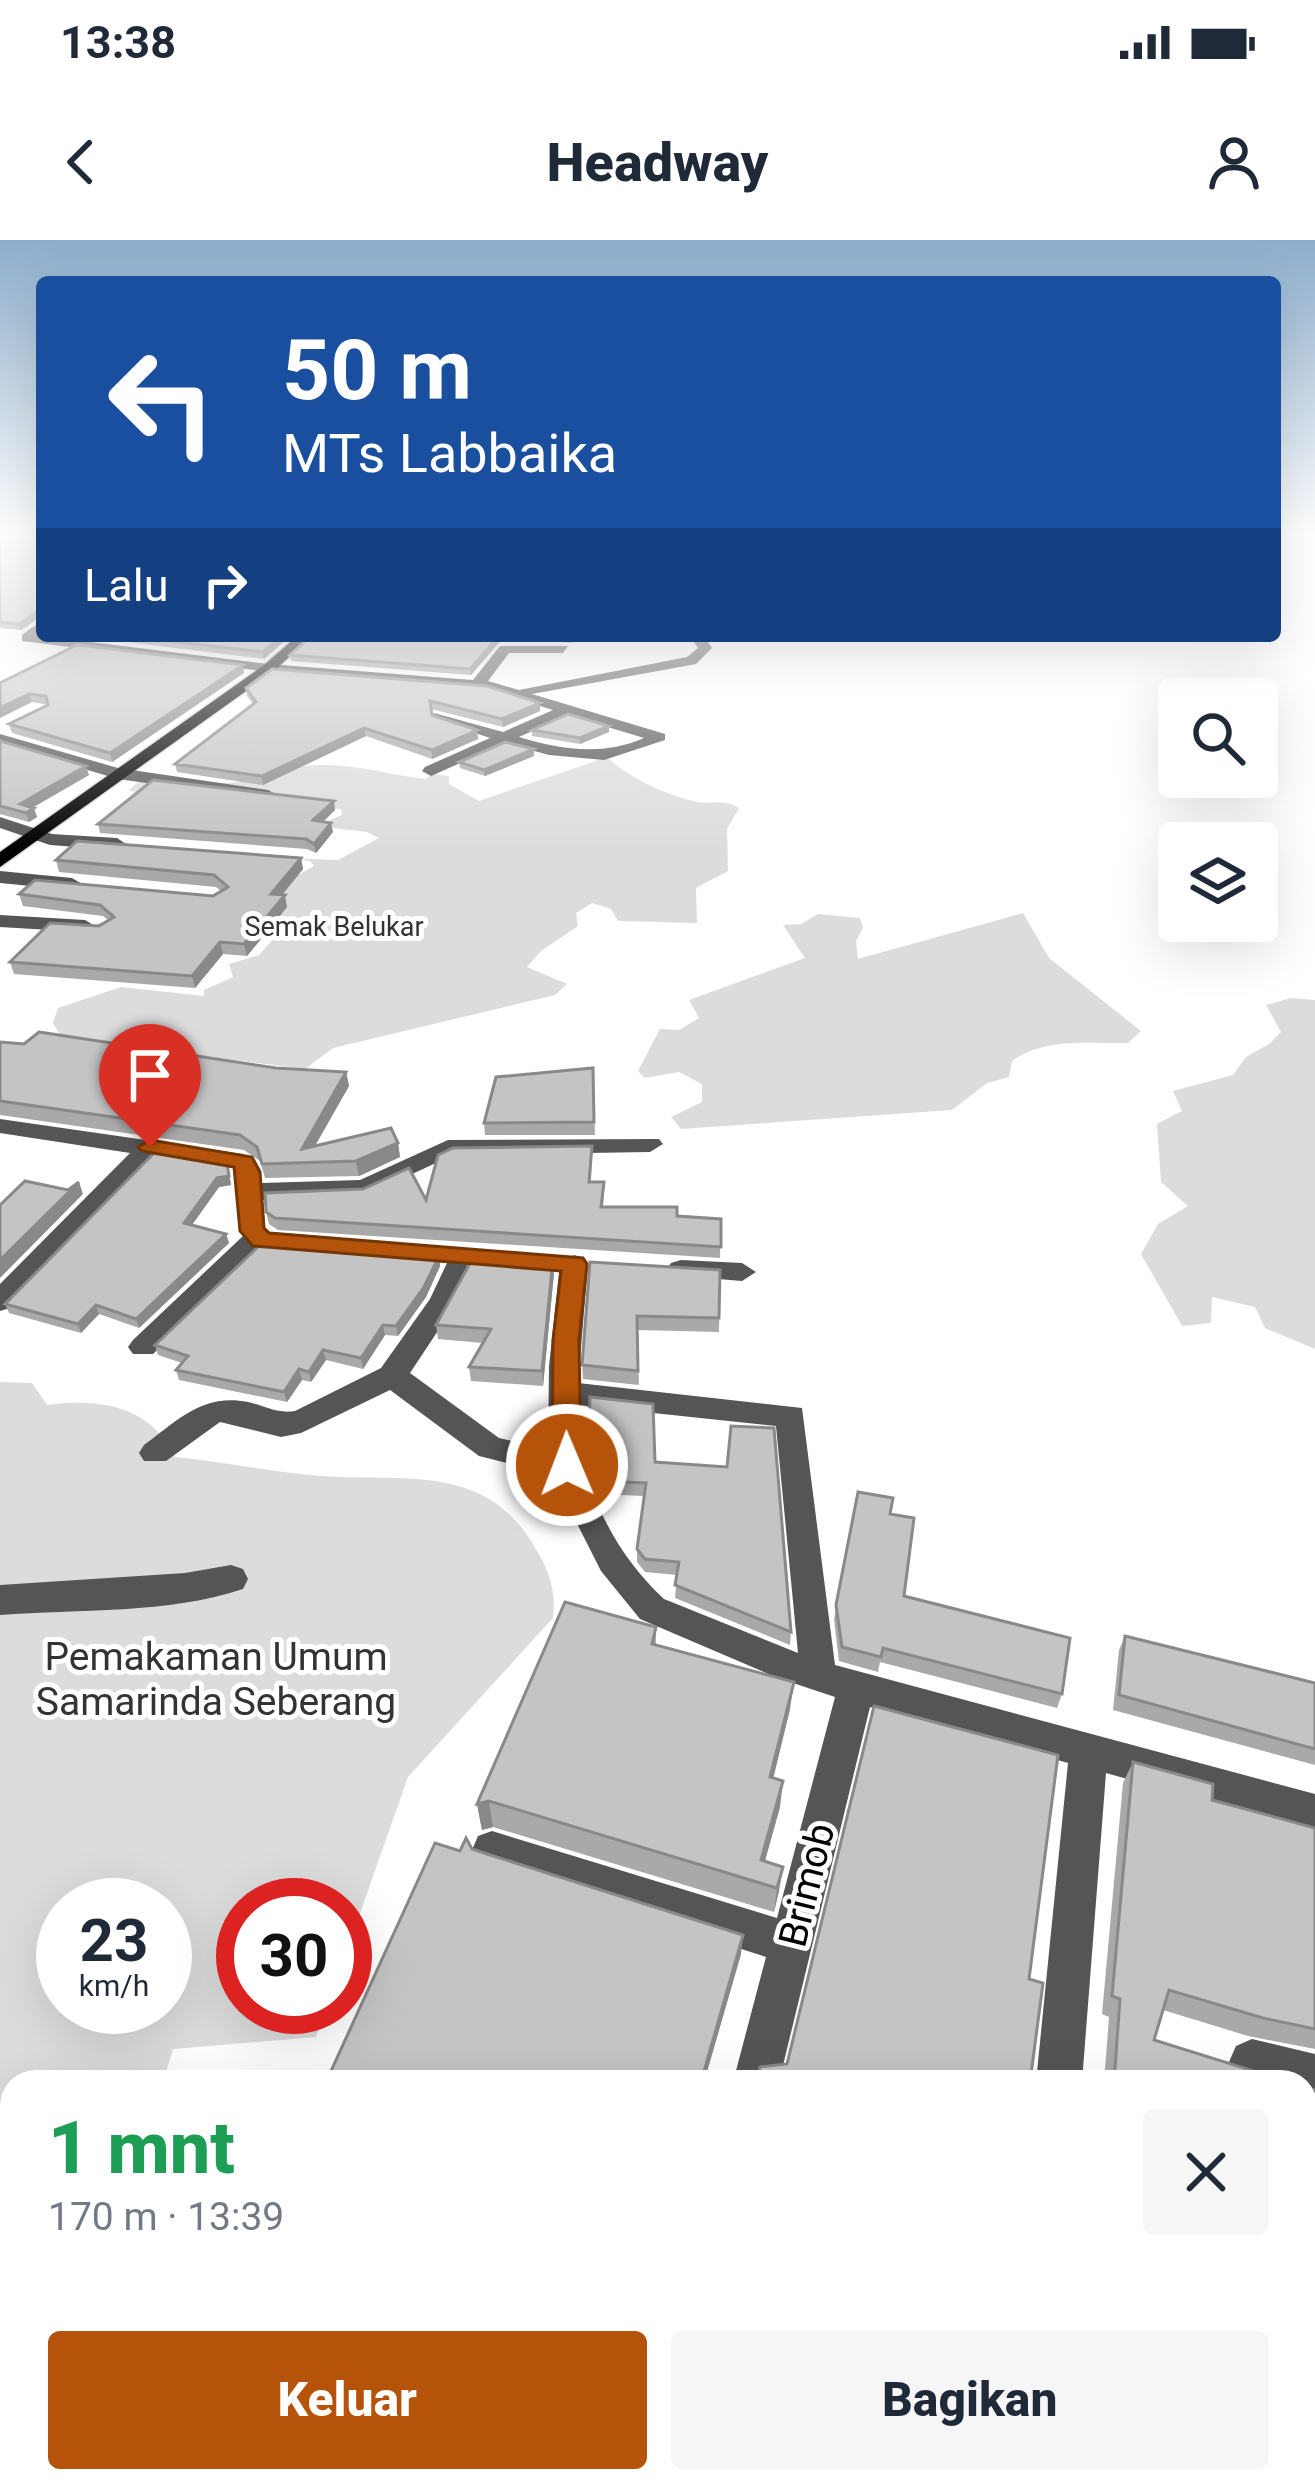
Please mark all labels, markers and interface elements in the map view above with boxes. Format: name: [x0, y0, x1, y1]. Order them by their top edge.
text: 13:38: [60, 16, 176, 69]
icon: back: [48, 129, 114, 195]
icon: person: [1201, 129, 1267, 195]
text: Headway: [547, 131, 768, 194]
text: 50 m: [282, 321, 472, 420]
icon: left: [84, 324, 240, 480]
text: MTs Labbaika: [282, 422, 617, 485]
icon: right: [192, 552, 258, 618]
text: Lalu: [84, 559, 168, 612]
map controls: [1158, 678, 1278, 942]
button: search: [1158, 678, 1278, 798]
button: layers: [1158, 822, 1278, 942]
park label: Semak Belukar: [244, 911, 424, 943]
pin: [99, 1024, 201, 1147]
icon: arrive: [117, 1042, 183, 1108]
position arrow: [504, 1402, 630, 1528]
park label: Pemakaman Umum Samarinda Seberang: [36, 1634, 396, 1725]
street label: Brimob: [770, 1819, 844, 1951]
speed limit sign: 30: [216, 1878, 372, 2034]
text: 23: [80, 1905, 148, 1976]
text: km/h: [79, 1968, 149, 2003]
text: 1 mnt: [48, 2106, 235, 2191]
button: close: [1143, 2109, 1269, 2235]
text: 170 m · 13:39: [48, 2194, 284, 2240]
button: Keluar: [48, 2331, 647, 2469]
button: Bagikan: [671, 2331, 1269, 2469]

